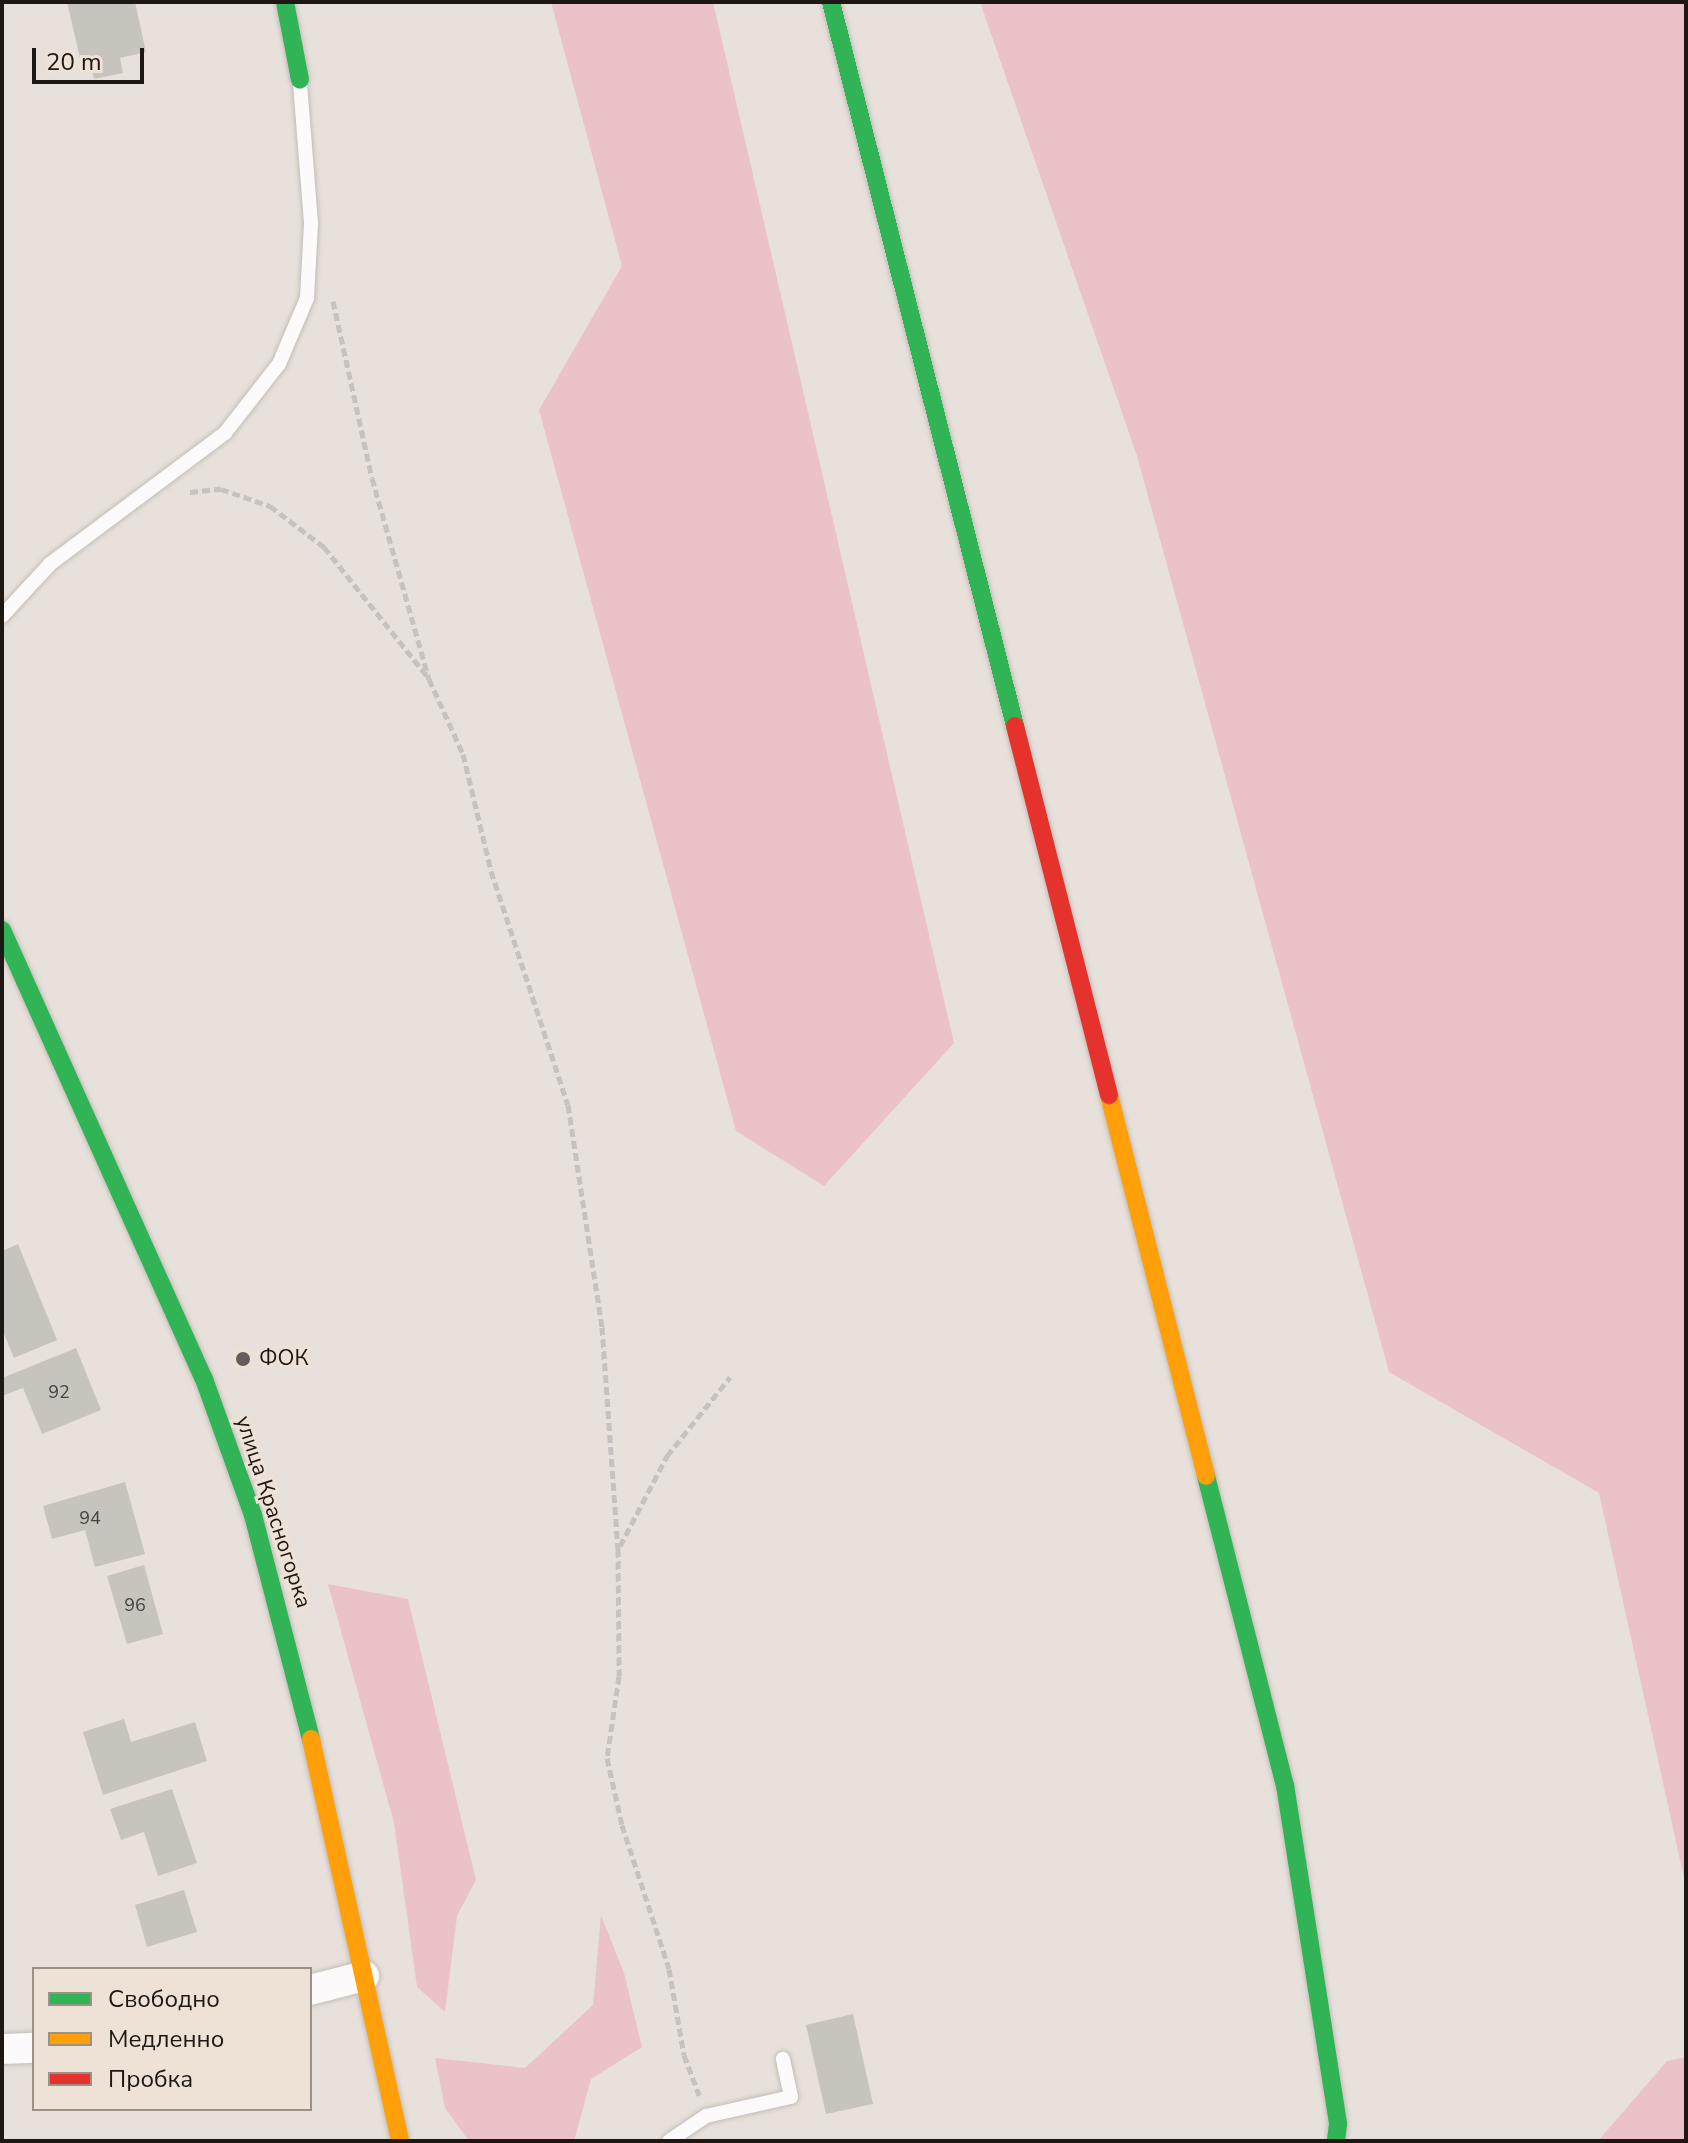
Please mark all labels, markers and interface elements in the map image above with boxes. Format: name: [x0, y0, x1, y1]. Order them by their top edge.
scale bar: [36, 32, 148, 82]
text: 20 m: [46, 46, 102, 78]
place label: ФОК: [259, 1346, 309, 1372]
marker: ФОК: [234, 1350, 252, 1368]
house number: 92: [48, 1381, 70, 1403]
street label: улица Красногорка: [229, 1413, 317, 1611]
house number: 94: [79, 1507, 101, 1529]
house number: 96: [124, 1594, 146, 1616]
legend: [32, 1967, 312, 2111]
text: Свободно: [108, 1983, 220, 2015]
text: Медленно: [108, 2023, 224, 2055]
text: Пробка: [108, 2063, 193, 2095]

